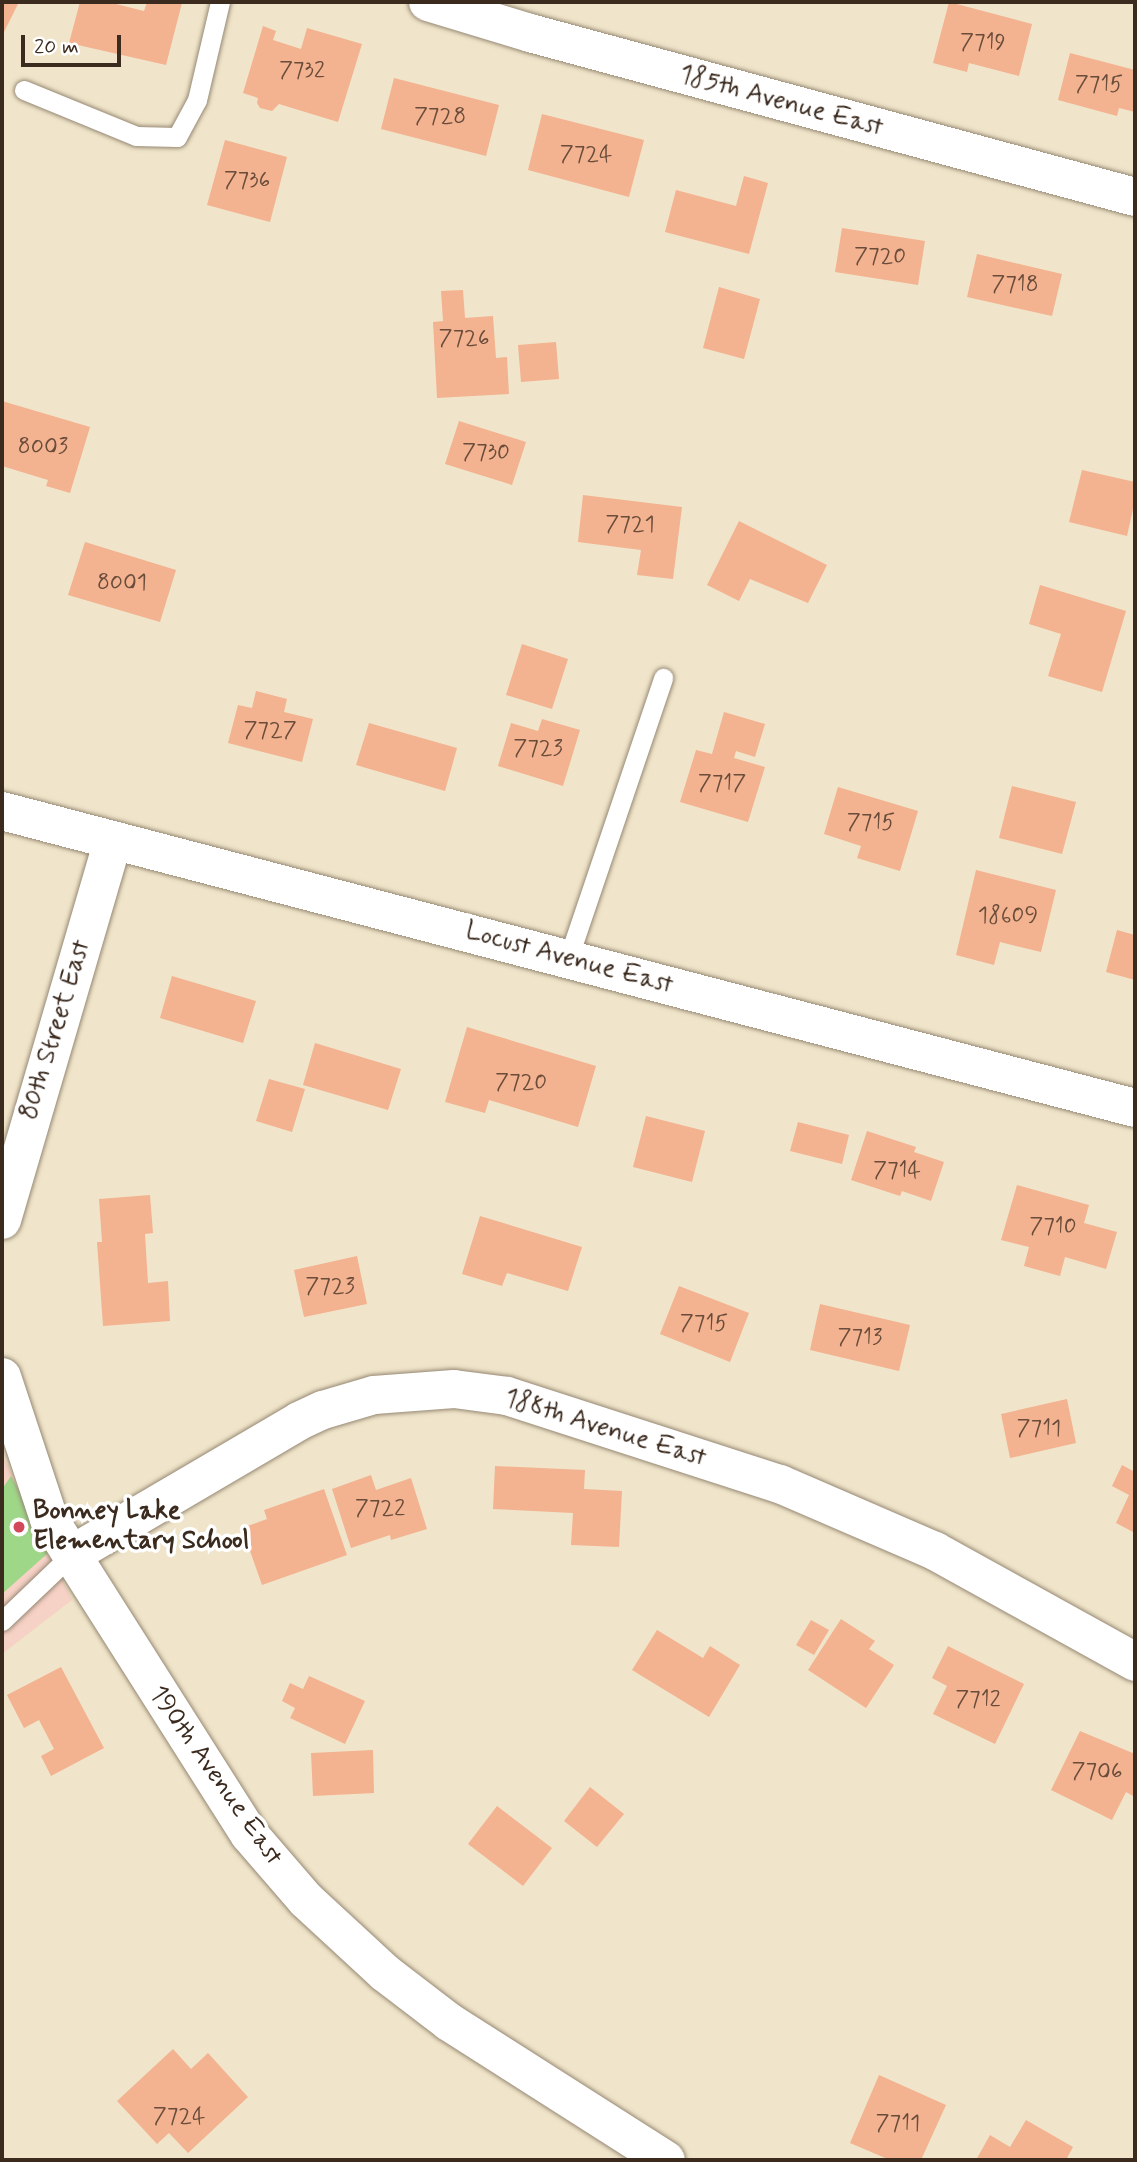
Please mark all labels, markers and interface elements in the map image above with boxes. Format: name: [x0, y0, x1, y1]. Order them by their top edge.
scale bar: [24, 21, 124, 65]
house number: 7719: [960, 29, 1006, 57]
text: 20 m: [34, 33, 79, 61]
house number: 7732: [279, 57, 325, 85]
street label: 185th Avenue East: [679, 61, 883, 143]
house number: 7715: [1075, 71, 1123, 99]
house number: 7728: [414, 103, 466, 131]
house number: 7724: [560, 141, 612, 169]
house number: 7736: [224, 167, 270, 195]
house number: 7720: [854, 243, 906, 271]
house number: 7718: [991, 271, 1039, 299]
house number: 7726: [438, 325, 490, 353]
house number: 8003: [18, 433, 68, 461]
house number: 7730: [462, 439, 510, 467]
house number: 7721: [605, 511, 655, 539]
house number: 8001: [97, 569, 147, 597]
house number: 7727: [243, 717, 297, 745]
house number: 7723: [513, 735, 563, 763]
house number: 7717: [698, 770, 746, 798]
house number: 7715: [847, 809, 895, 837]
house number: 18609: [978, 902, 1038, 930]
street label: Locust Avenue East: [465, 917, 673, 1001]
street label: 80th Street East: [14, 937, 98, 1123]
house number: 7720: [495, 1069, 547, 1097]
house number: 7714: [873, 1157, 921, 1185]
house number: 7710: [1029, 1213, 1077, 1241]
house number: 7723: [305, 1273, 355, 1301]
house number: 7715: [680, 1310, 728, 1338]
house number: 7713: [838, 1324, 882, 1352]
street label: 188th Avenue East: [503, 1384, 707, 1474]
house number: 7711: [1017, 1415, 1061, 1443]
house number: 7722: [355, 1495, 405, 1523]
place label: Bonney Lake Elementary School: [33, 1496, 249, 1558]
marker: Bonney Lake Elementary School: [11, 1519, 27, 1535]
street label: 190th Avenue East: [143, 1683, 287, 1869]
house number: 7712: [955, 1686, 1001, 1714]
house number: 7706: [1071, 1758, 1123, 1786]
house number: 7724: [153, 2103, 205, 2131]
house number: 7711: [876, 2110, 920, 2138]

